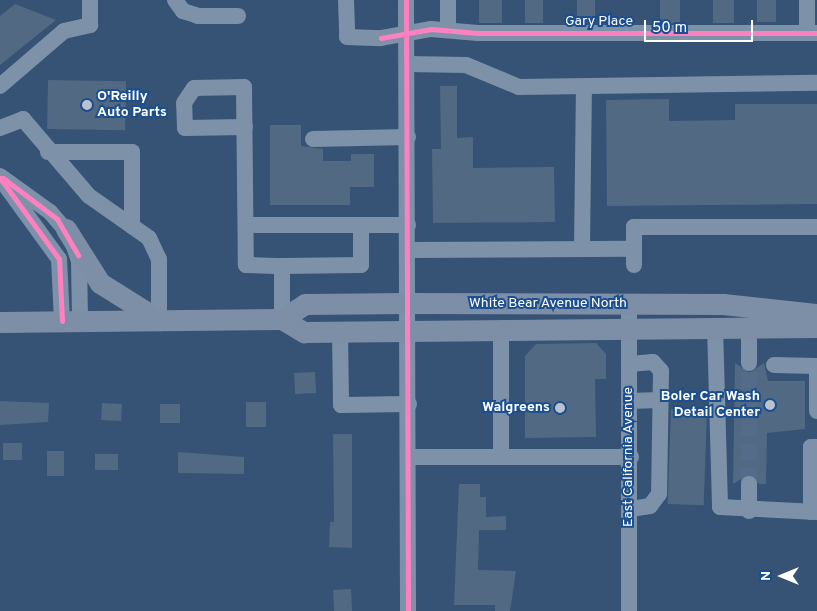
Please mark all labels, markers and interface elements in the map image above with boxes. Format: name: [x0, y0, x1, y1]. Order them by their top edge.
scale bar: [647, 10, 756, 42]
street label: Gary Place: [565, 14, 633, 30]
text: 50 m: [652, 19, 687, 38]
place label: O'Reilly Auto Parts: [97, 89, 167, 121]
marker: O'Reilly Auto Parts: [81, 99, 93, 111]
street label: White Bear Avenue North: [469, 296, 627, 312]
street label: East California Avenue: [621, 387, 637, 527]
place label: Boler Car Wash Detail Center: [661, 389, 760, 422]
marker: Boler Car Wash Detail Center: [764, 399, 776, 411]
place label: Walgreens: [482, 400, 550, 416]
marker: Walgreens: [554, 402, 566, 414]
north arrow: [757, 551, 807, 601]
text: N: [758, 571, 775, 581]

